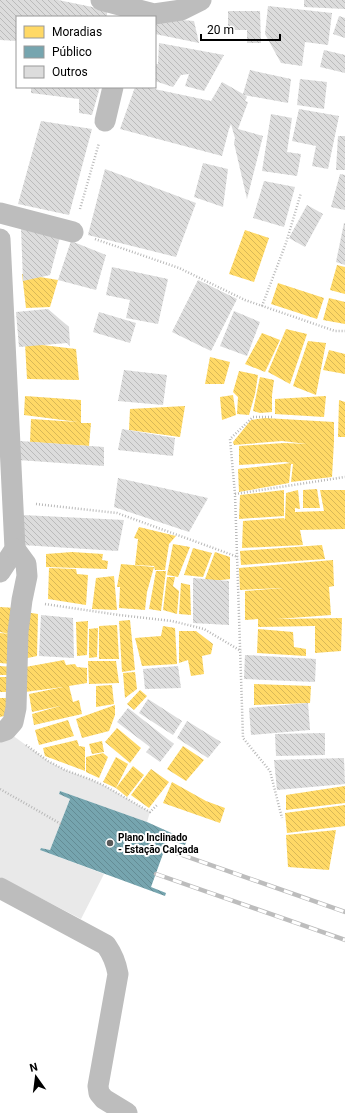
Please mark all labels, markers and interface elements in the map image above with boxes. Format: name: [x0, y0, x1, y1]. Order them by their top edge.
legend: [16, 16, 156, 88]
scale bar: [201, 16, 280, 42]
text: 20 m: [207, 23, 234, 37]
text: Moradias: [52, 25, 102, 39]
text: Público: [52, 45, 92, 59]
text: Outros: [52, 65, 88, 79]
place label: Plano Inclinado - Estação Calçada: [118, 832, 199, 855]
marker: Plano Inclinado - Estação Calçada: [105, 838, 115, 848]
north arrow: [16, 1057, 56, 1097]
text: N: [28, 1060, 39, 1075]

